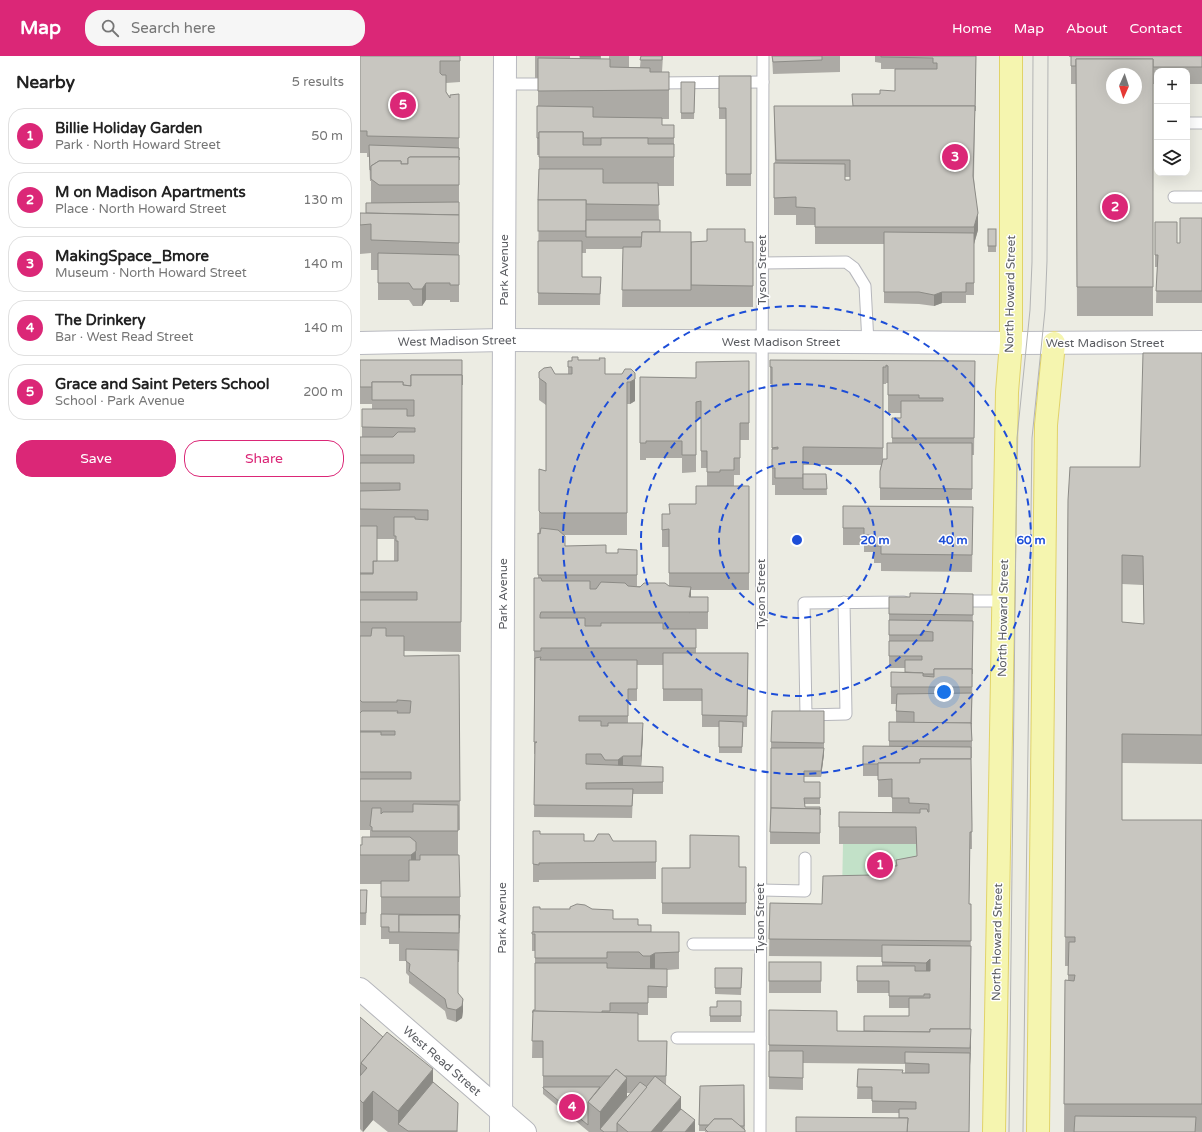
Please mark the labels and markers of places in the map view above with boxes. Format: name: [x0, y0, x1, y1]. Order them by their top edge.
pin: 5: [390, 90, 416, 120]
pin: 3: [942, 142, 968, 172]
pin: 2: [1102, 192, 1128, 222]
centre of rings: [790, 533, 804, 547]
pin: 1: [867, 850, 893, 880]
pin: 4: [559, 1092, 585, 1122]

